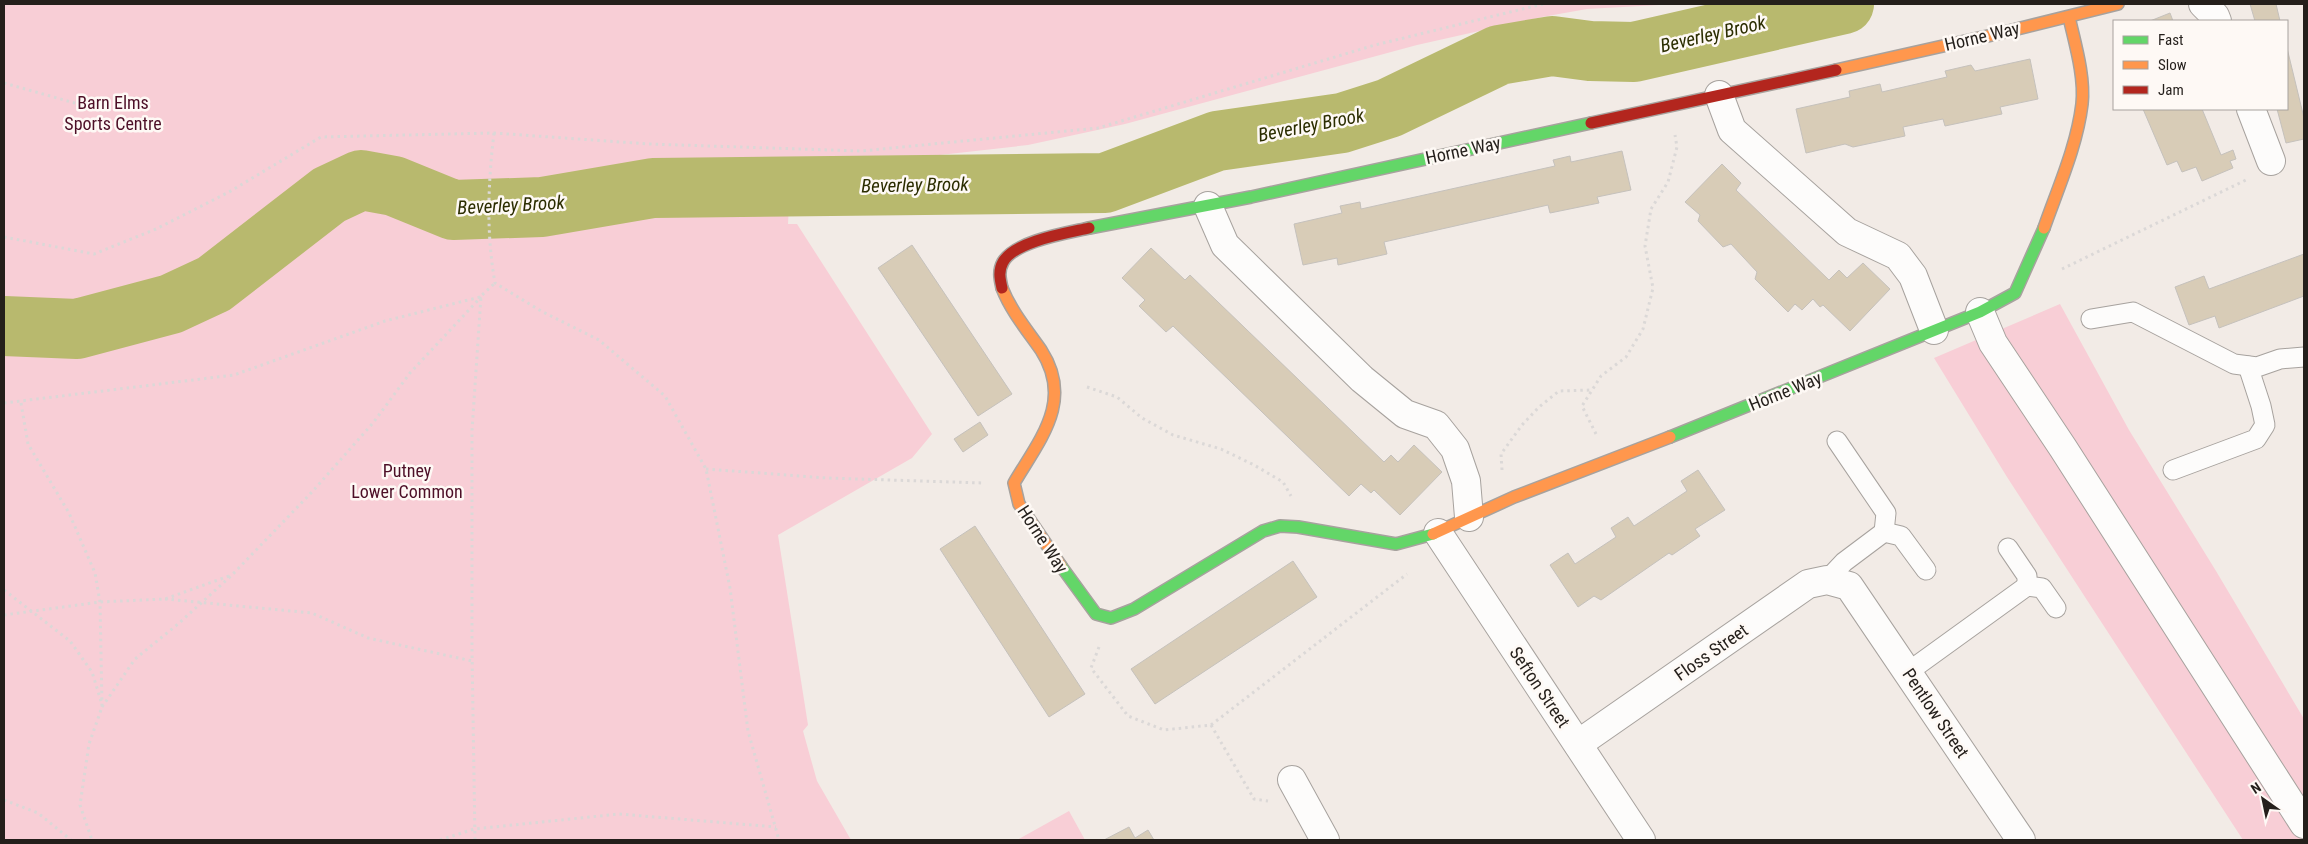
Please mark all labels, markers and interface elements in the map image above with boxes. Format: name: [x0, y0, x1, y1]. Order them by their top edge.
water label: Beverley Brook: [1658, 11, 1769, 57]
street label: Horne Way: [1942, 17, 2022, 55]
legend: [2113, 20, 2288, 110]
text: Fast: [2158, 31, 2183, 49]
text: Slow: [2158, 56, 2187, 74]
text: Jam: [2158, 81, 2184, 99]
park label: Barn Elms Sports Centre: [64, 92, 162, 134]
water label: Beverley Brook: [1256, 103, 1367, 147]
street label: Horne Way: [1423, 132, 1503, 168]
water label: Beverley Brook: [861, 173, 970, 197]
water label: Beverley Brook: [457, 191, 566, 219]
street label: Horne Way: [1746, 367, 1825, 415]
park label: Putney Lower Common: [351, 460, 463, 502]
street label: Horne Way: [1013, 501, 1073, 577]
street label: Floss Street: [1670, 619, 1752, 685]
street label: Sefton Street: [1505, 643, 1575, 731]
street label: Pentlow Street: [1898, 664, 1974, 762]
north arrow: [2238, 774, 2288, 824]
text: N: [2248, 779, 2264, 797]

